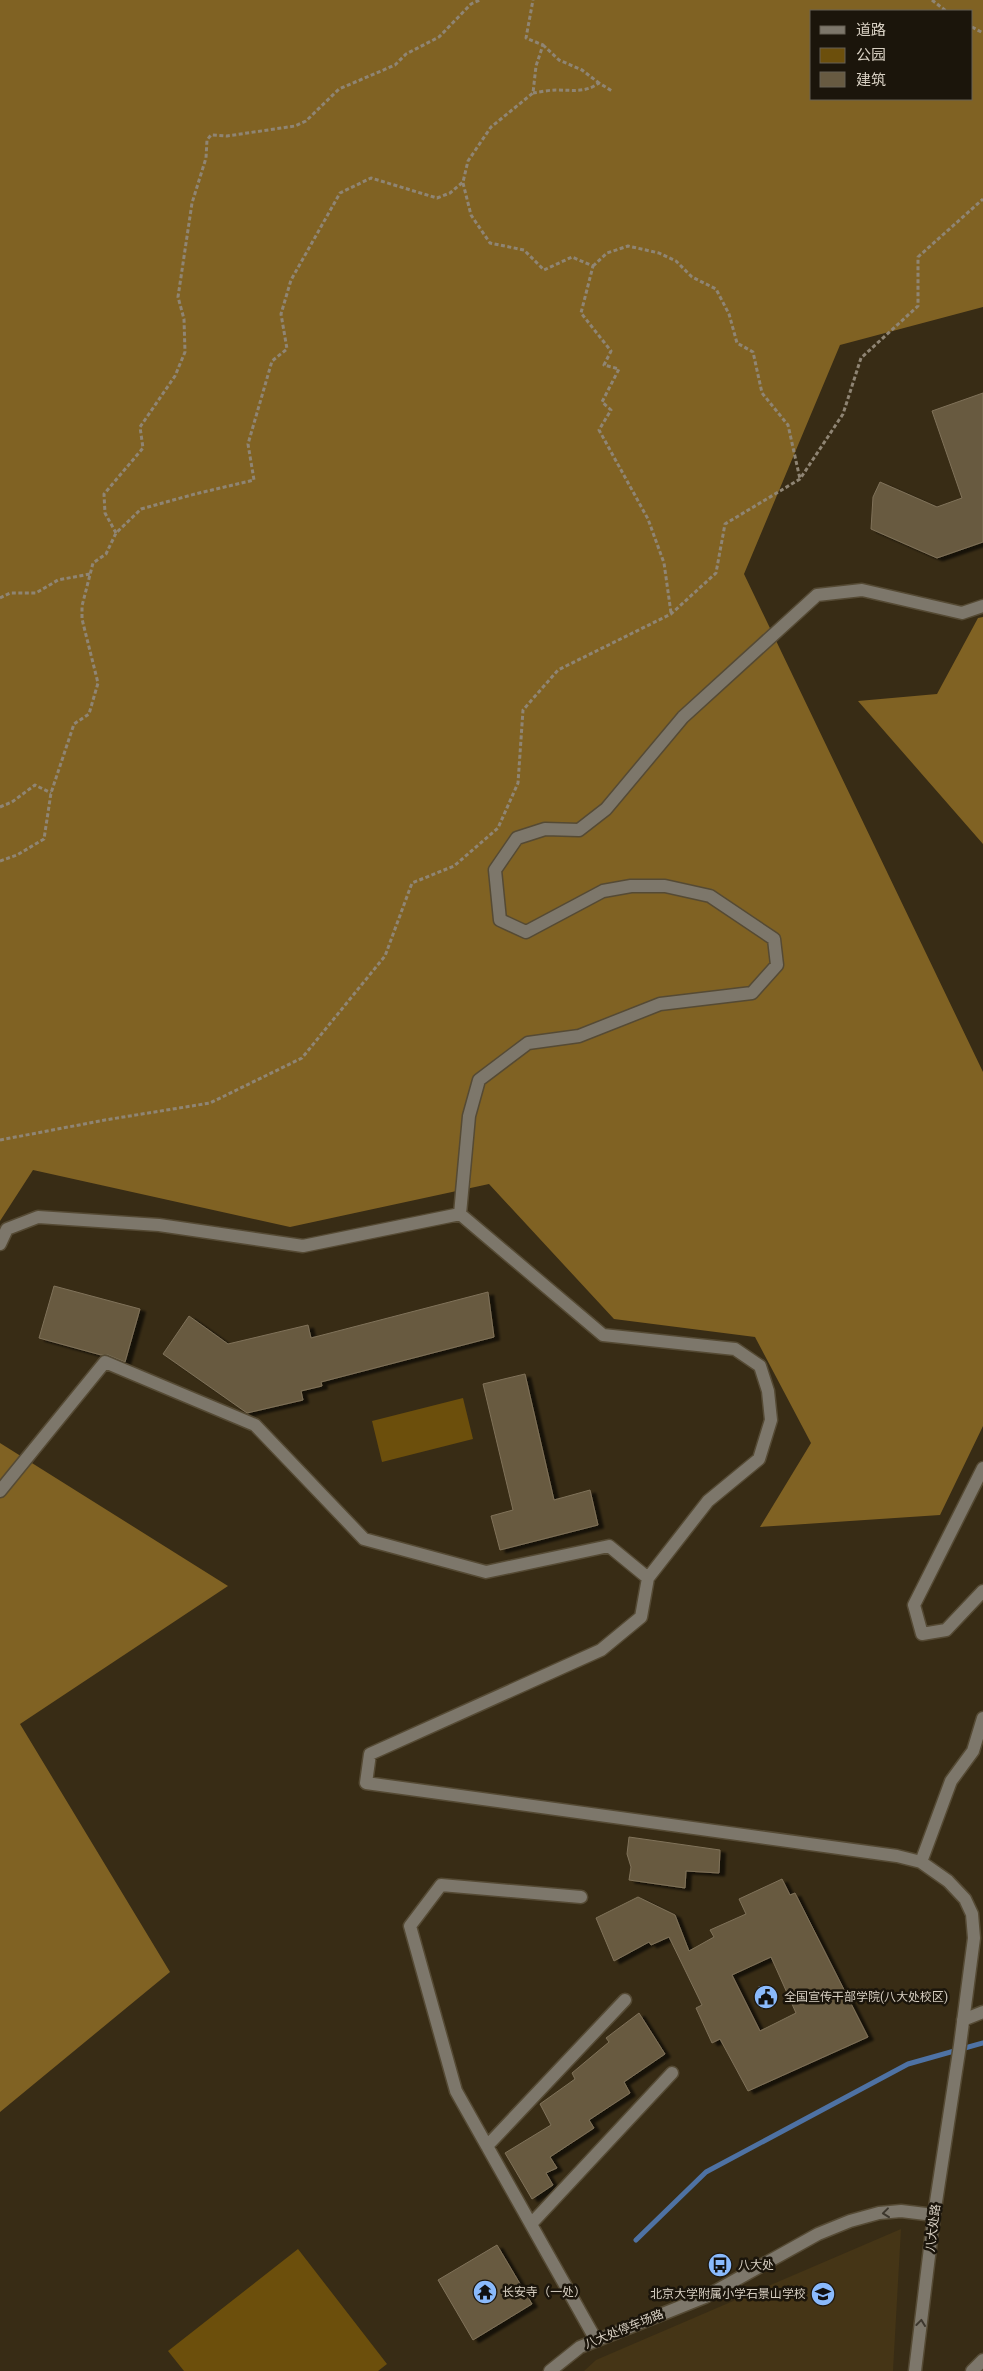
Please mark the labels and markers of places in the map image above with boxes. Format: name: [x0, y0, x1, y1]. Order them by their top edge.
public building icon: 全国宣传干部学院(八大处校区): [753, 1984, 779, 2010]
place label: 全国宣传干部学院(八大处校区): [784, 1990, 948, 2004]
bus stop icon: 八大处: [707, 2252, 733, 2278]
place label: 八大处: [738, 2258, 774, 2272]
temple icon: 长安寺（一处）: [472, 2279, 498, 2305]
school or university icon: 北京大学附属小学石景山学校: [810, 2281, 836, 2307]
place label: 长安寺（一处）: [502, 2285, 586, 2299]
place label: 北京大学附属小学石景山学校: [650, 2287, 806, 2301]

